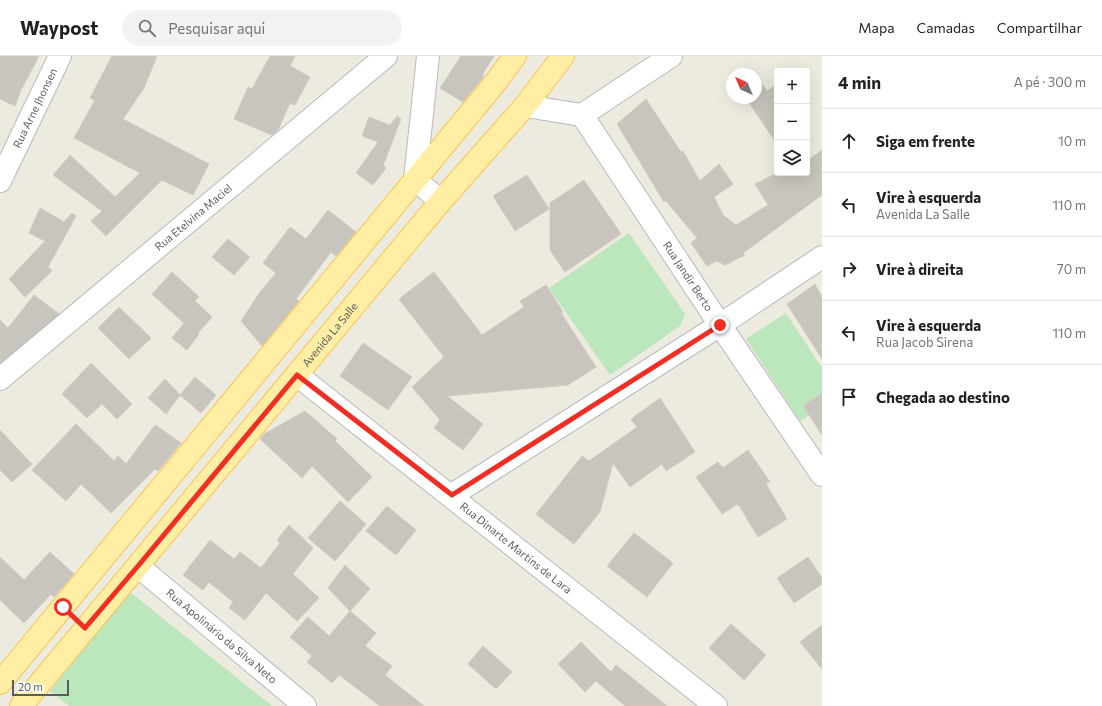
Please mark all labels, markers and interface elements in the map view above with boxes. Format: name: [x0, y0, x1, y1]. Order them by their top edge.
search box: [122, 10, 402, 46]
text: Waypost: [20, 16, 98, 39]
icon: search: [136, 17, 158, 39]
text: Pesquisar aqui: [168, 19, 265, 37]
text: Mapa: [858, 19, 895, 36]
text: Camadas: [917, 19, 975, 36]
text: Compartilhar: [997, 19, 1082, 36]
street label: Rua Arne Jhonsen: [10, 66, 59, 150]
north arrow: [726, 68, 762, 104]
map controls: [774, 68, 810, 176]
button: +: [774, 68, 810, 104]
text: 4 min: [838, 72, 881, 93]
text: A pé · 300 m: [1014, 74, 1086, 90]
button: −: [774, 104, 810, 140]
icon: ahead: [838, 130, 860, 152]
text: Siga em frente: [876, 132, 975, 150]
text: 10 m: [1058, 133, 1086, 149]
button: layers: [774, 140, 810, 176]
street label: Rua Etelvina Maciel: [152, 181, 234, 253]
text: Vire à esquerda: [876, 188, 981, 206]
icon: left: [838, 194, 860, 216]
text: 110 m: [1053, 197, 1086, 213]
text: Avenida La Salle: [876, 206, 970, 222]
street label: Rua Jandir Berto: [661, 239, 716, 314]
icon: right: [838, 258, 860, 280]
text: Vire à direita: [876, 260, 964, 278]
text: 70 m: [1057, 261, 1086, 277]
street label: Avenida La Salle: [299, 299, 360, 369]
route end: [711, 316, 729, 334]
text: Vire à esquerda: [876, 316, 981, 334]
icon: left: [838, 322, 860, 344]
text: 110 m: [1053, 325, 1086, 341]
text: Rua Jacob Sirena: [876, 334, 973, 350]
icon: arrive: [838, 386, 860, 408]
text: Chegada ao destino: [876, 388, 1010, 406]
street label: Rua Dinarte Martins de Lara: [458, 499, 575, 596]
street label: Rua Apolinário da Silva Neto: [164, 586, 280, 686]
route start: [54, 598, 72, 616]
scale bar: [12, 678, 69, 697]
text: 20 m: [18, 680, 43, 693]

